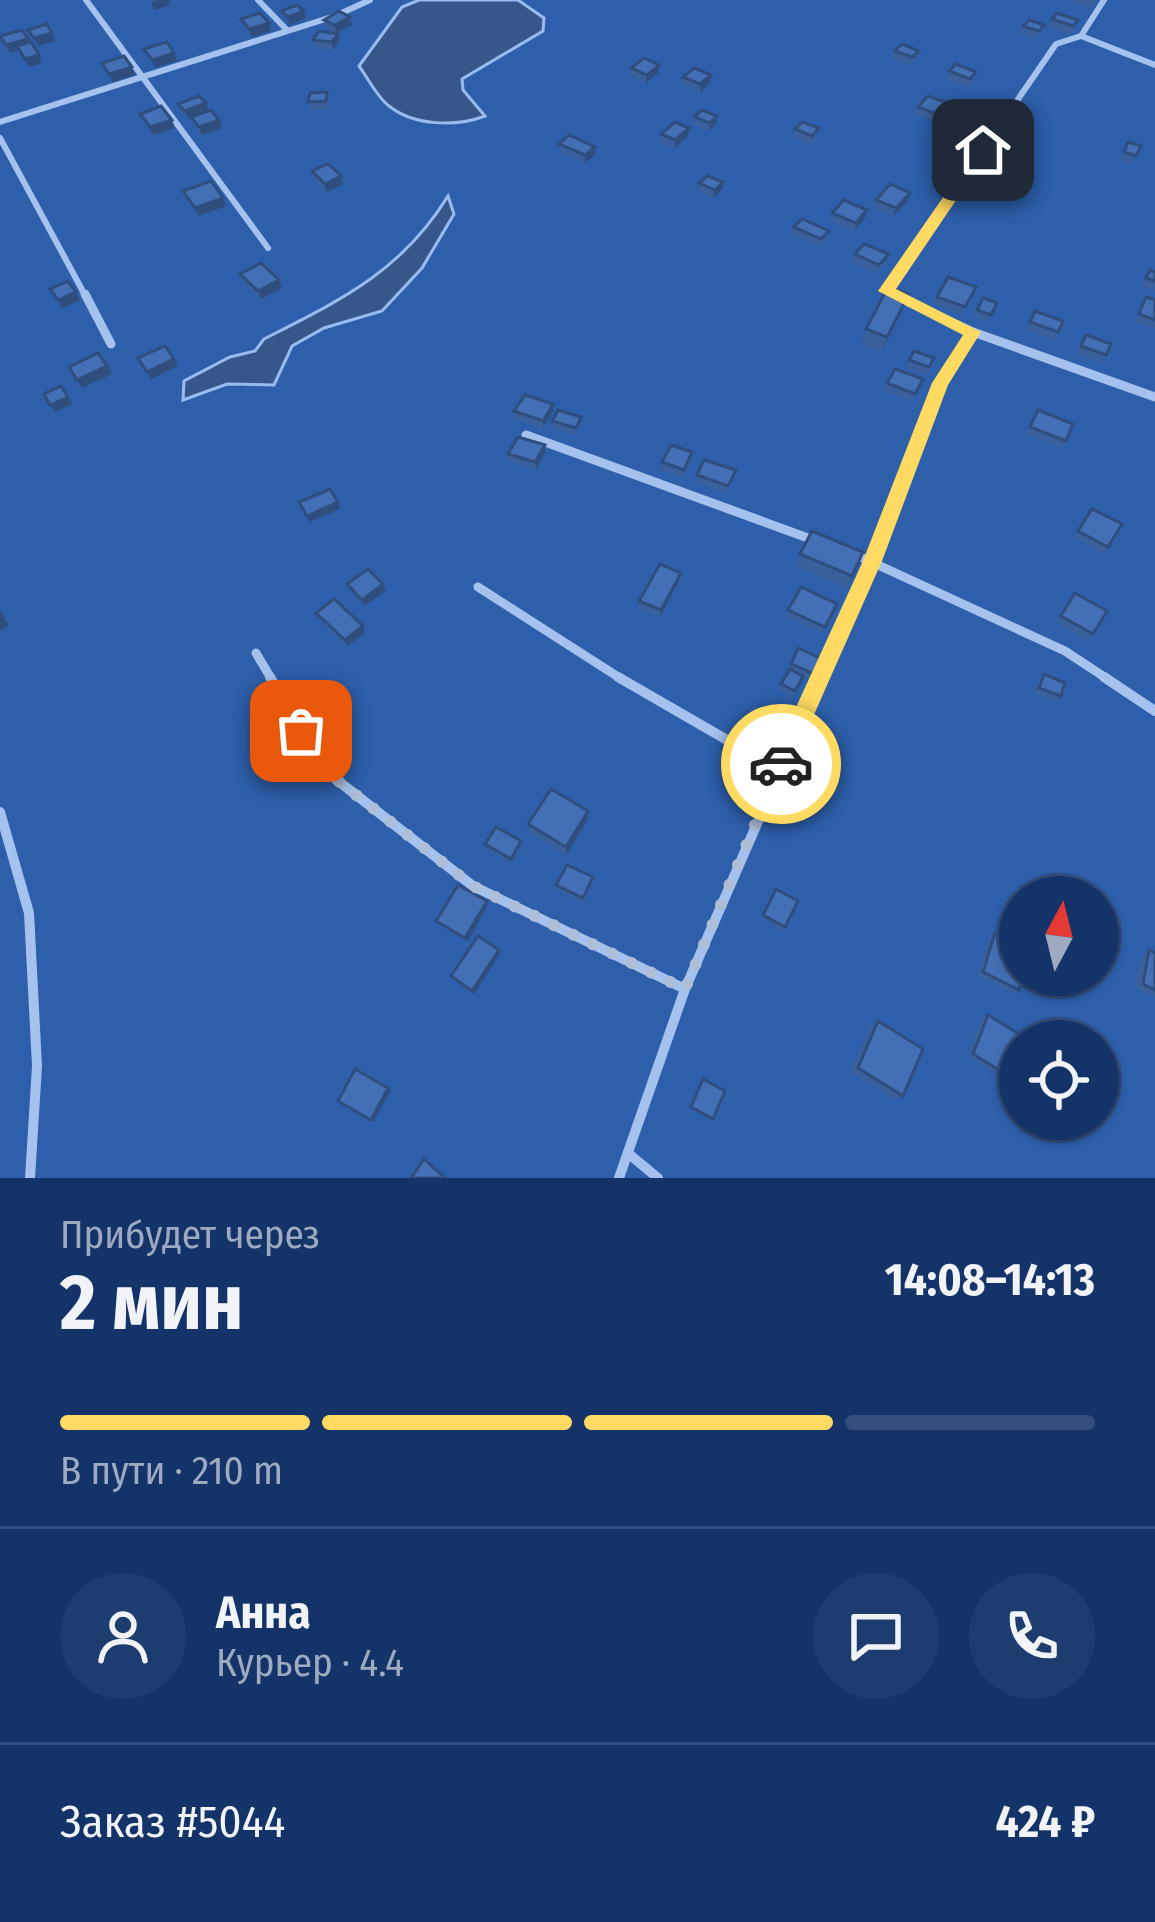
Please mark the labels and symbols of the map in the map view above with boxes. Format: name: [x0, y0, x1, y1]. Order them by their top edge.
pin: [932, 99, 1034, 201]
pin: [250, 680, 352, 782]
courier: [721, 704, 841, 824]
north arrow: [999, 876, 1119, 996]

